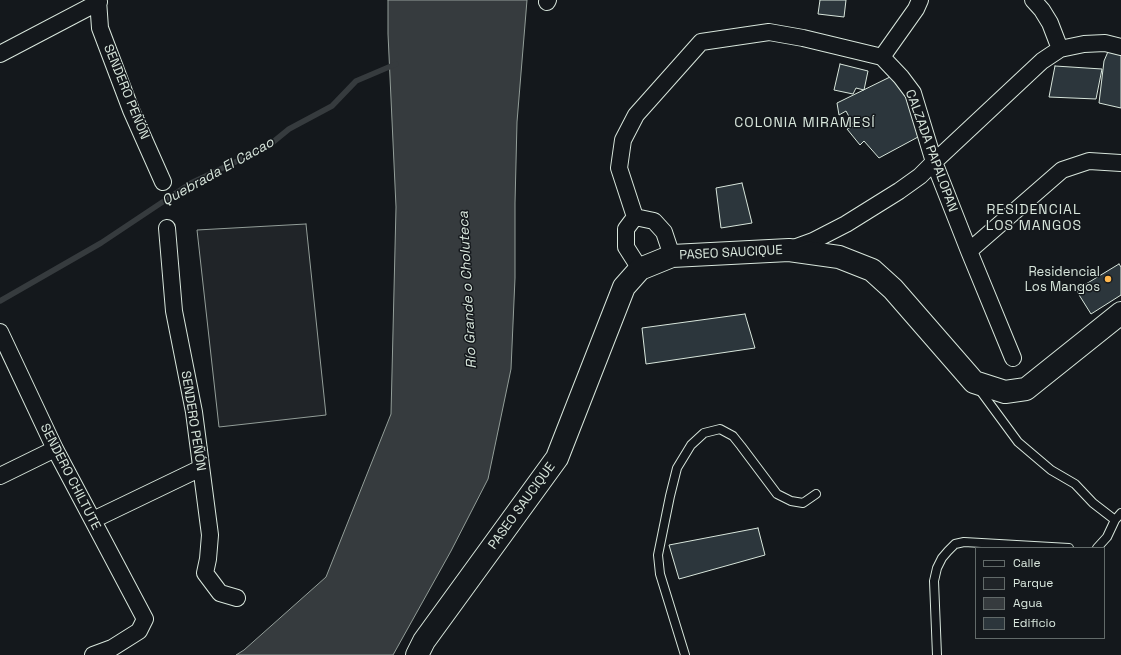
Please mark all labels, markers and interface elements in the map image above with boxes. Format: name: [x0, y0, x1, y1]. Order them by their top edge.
street label: SENDERO PEÑÓN: [100, 42, 152, 142]
street label: CALZADA PAPALOPAN: [902, 88, 960, 214]
district label: COLONIA MIRAMESÍ: [734, 115, 876, 131]
water label: Quebrada El Cacao: [159, 134, 277, 210]
district label: RESIDENCIAL LOS MANGOS: [986, 202, 1082, 234]
water label: Río Grande o Choluteca: [455, 211, 481, 369]
street label: PASEO SAUCIQUE: [679, 243, 783, 263]
place label: Residencial Los Mangos: [1025, 264, 1100, 295]
marker: Residencial Los Mangos: [1103, 274, 1113, 284]
street label: SENDERO PEÑÓN: [177, 370, 209, 472]
street label: SENDERO CHILTUTE: [36, 421, 104, 533]
street label: PASEO SAUCIQUE: [485, 460, 559, 552]
legend: [975, 547, 1105, 639]
text: Calle: [1013, 555, 1041, 571]
text: Parque: [1013, 575, 1053, 591]
text: Agua: [1013, 595, 1043, 611]
text: Edificio: [1013, 615, 1056, 631]

